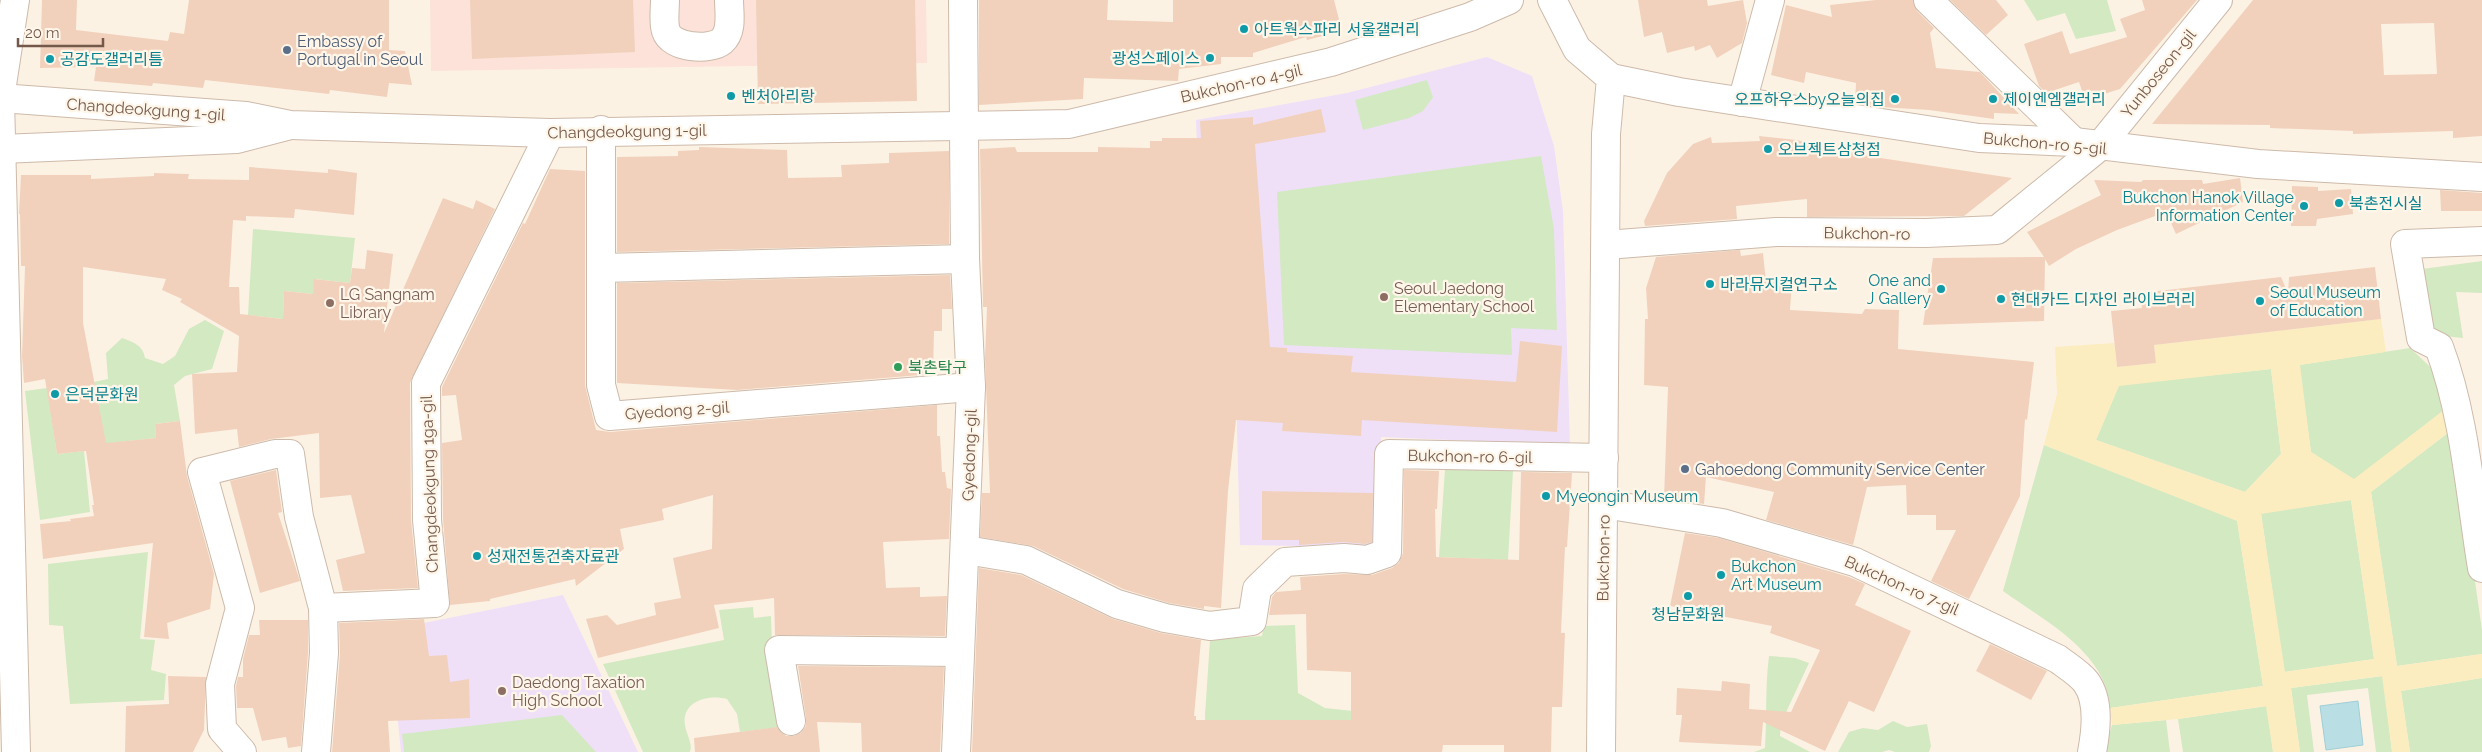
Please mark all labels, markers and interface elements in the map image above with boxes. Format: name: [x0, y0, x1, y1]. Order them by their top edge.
scale bar: [18, 15, 102, 47]
place label: 아트웍스파리 서울갤러리: [1254, 20, 1420, 39]
marker: 아트웍스파리 서울갤러리: [1238, 23, 1250, 35]
text: 20 m: [25, 24, 60, 42]
street label: Yunboseon-gil: [2117, 25, 2200, 121]
place label: Embassy of Portugal in Seoul: [297, 32, 423, 69]
marker: Embassy of Portugal in Seoul: [281, 44, 293, 56]
place label: 광성스페이스: [1112, 49, 1200, 68]
place label: 공감도갤러리틈: [60, 50, 163, 69]
marker: 광성스페이스: [1204, 52, 1216, 64]
marker: 공감도갤러리틈: [44, 53, 56, 65]
street label: Bukchon-ro 4-gil: [1179, 60, 1304, 107]
place label: 벤처아리랑: [741, 87, 815, 106]
marker: 벤처아리랑: [725, 90, 737, 102]
place label: 오프하우스by오늘의집: [1734, 90, 1885, 109]
place label: 제이엔엠갤러리: [2003, 90, 2106, 109]
marker: 오프하우스by오늘의집: [1889, 93, 1901, 105]
marker: 제이엔엠갤러리: [1987, 93, 1999, 105]
street label: Changdeokgung 1-gil: [66, 94, 227, 125]
street label: Changdeokgung 1-gil: [547, 121, 707, 142]
street label: Bukchon-ro 5-gil: [1982, 129, 2108, 158]
place label: 오브젝트삼청점: [1778, 140, 1881, 159]
marker: 오브젝트삼청점: [1762, 143, 1774, 155]
place label: Bukchon Hanok Village Information Center: [2122, 188, 2294, 225]
place label: 북촌전시실: [2349, 194, 2423, 213]
marker: 북촌전시실: [2333, 197, 2345, 209]
marker: Bukchon Hanok Village Information Center: [2298, 200, 2310, 212]
street label: Bukchon-ro: [1823, 223, 1911, 244]
place label: One and J Gallery: [1867, 271, 1931, 308]
place label: 바라뮤지컬연구소: [1720, 275, 1838, 294]
marker: 바라뮤지컬연구소: [1704, 278, 1716, 290]
place label: Seoul Jaedong Elementary School: [1394, 279, 1535, 316]
marker: One and J Gallery: [1935, 283, 1947, 295]
place label: Seoul Museum of Education: [2270, 283, 2381, 320]
place label: LG Sangnam Library: [340, 285, 435, 322]
place label: 현대카드 디자인 라이브러리: [2011, 290, 2196, 309]
marker: Seoul Jaedong Elementary School: [1378, 291, 1390, 303]
marker: 현대카드 디자인 라이브러리: [1995, 293, 2007, 305]
marker: Seoul Museum of Education: [2254, 295, 2266, 307]
marker: LG Sangnam Library: [324, 297, 336, 309]
place label: 북촌탁구: [908, 358, 967, 377]
marker: 북촌탁구: [892, 361, 904, 373]
place label: 은덕문화원: [65, 385, 139, 404]
marker: 은덕문화원: [49, 388, 61, 400]
street label: Changdeokgung 1ga-gil: [417, 394, 442, 573]
street label: Gyedong 2-gil: [624, 397, 731, 424]
street label: Gyedong-gil: [958, 408, 981, 501]
street label: Bukchon-ro 6-gil: [1407, 446, 1533, 467]
place label: Gahoedong Community Service Center: [1695, 460, 1985, 479]
marker: Gahoedong Community Service Center: [1679, 463, 1691, 475]
place label: Myeongin Museum: [1556, 487, 1698, 506]
marker: Myeongin Museum: [1540, 490, 1552, 502]
street label: Bukchon-ro: [1593, 514, 1614, 602]
place label: 성재전통건축자료관: [487, 547, 620, 566]
marker: 성재전통건축자료관: [471, 550, 483, 562]
street label: Bukchon-ro 7-gil: [1842, 552, 1963, 620]
place label: Bukchon Art Museum: [1731, 557, 1822, 594]
marker: Bukchon Art Museum: [1715, 569, 1727, 581]
marker: 청남문화원: [1682, 590, 1694, 602]
place label: 청남문화원: [1651, 605, 1725, 624]
place label: Daedong Taxation High School: [512, 673, 645, 710]
marker: Daedong Taxation High School: [496, 685, 508, 697]

